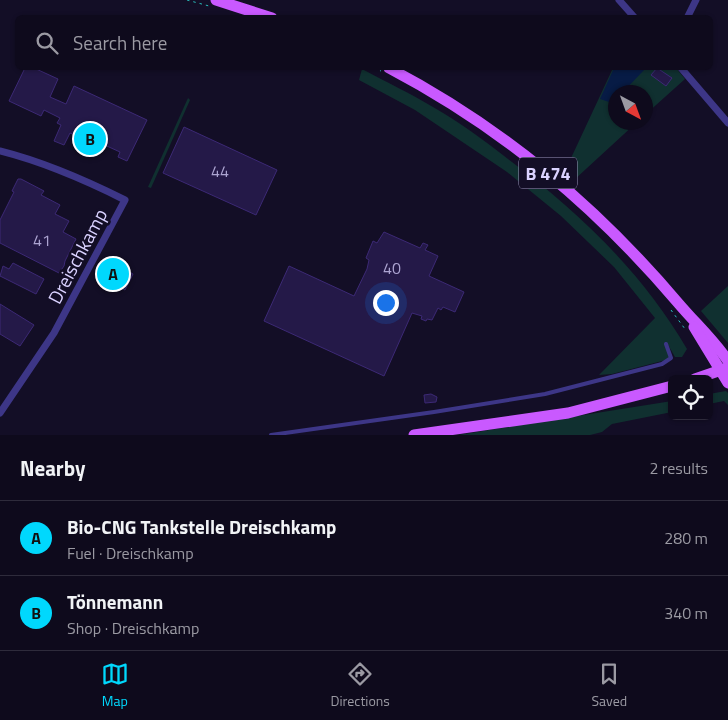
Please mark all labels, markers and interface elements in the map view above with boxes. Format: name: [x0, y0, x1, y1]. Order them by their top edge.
search box: [15, 15, 713, 70]
text: Search here: [73, 28, 167, 57]
icon: search: [33, 29, 61, 57]
north arrow: [608, 85, 653, 130]
pin: B: [74, 120, 106, 158]
road number: B 474: [519, 158, 577, 188]
house number: 44: [211, 159, 229, 183]
street label: Dreischkamp: [40, 203, 114, 309]
house number: 41: [33, 228, 51, 252]
pin: A: [97, 255, 129, 293]
house number: 40: [383, 256, 401, 280]
your location: [373, 290, 399, 316]
map controls: [668, 375, 713, 420]
button: locate: [668, 375, 713, 420]
text: Nearby: [20, 452, 85, 484]
text: 2 results: [649, 456, 708, 480]
text: Bio-CNG Tankstelle Dreischkamp: [67, 512, 336, 541]
text: A: [31, 526, 41, 550]
text: 280 m: [664, 526, 708, 550]
text: Fuel · Dreischkamp: [67, 541, 194, 565]
text: Tönnemann: [67, 587, 163, 616]
text: B: [31, 601, 41, 625]
text: 340 m: [664, 601, 708, 625]
text: Shop · Dreischkamp: [67, 616, 199, 640]
tab: Map: [101, 660, 129, 711]
tab: Directions: [330, 660, 390, 711]
tab: Saved: [592, 660, 627, 711]

